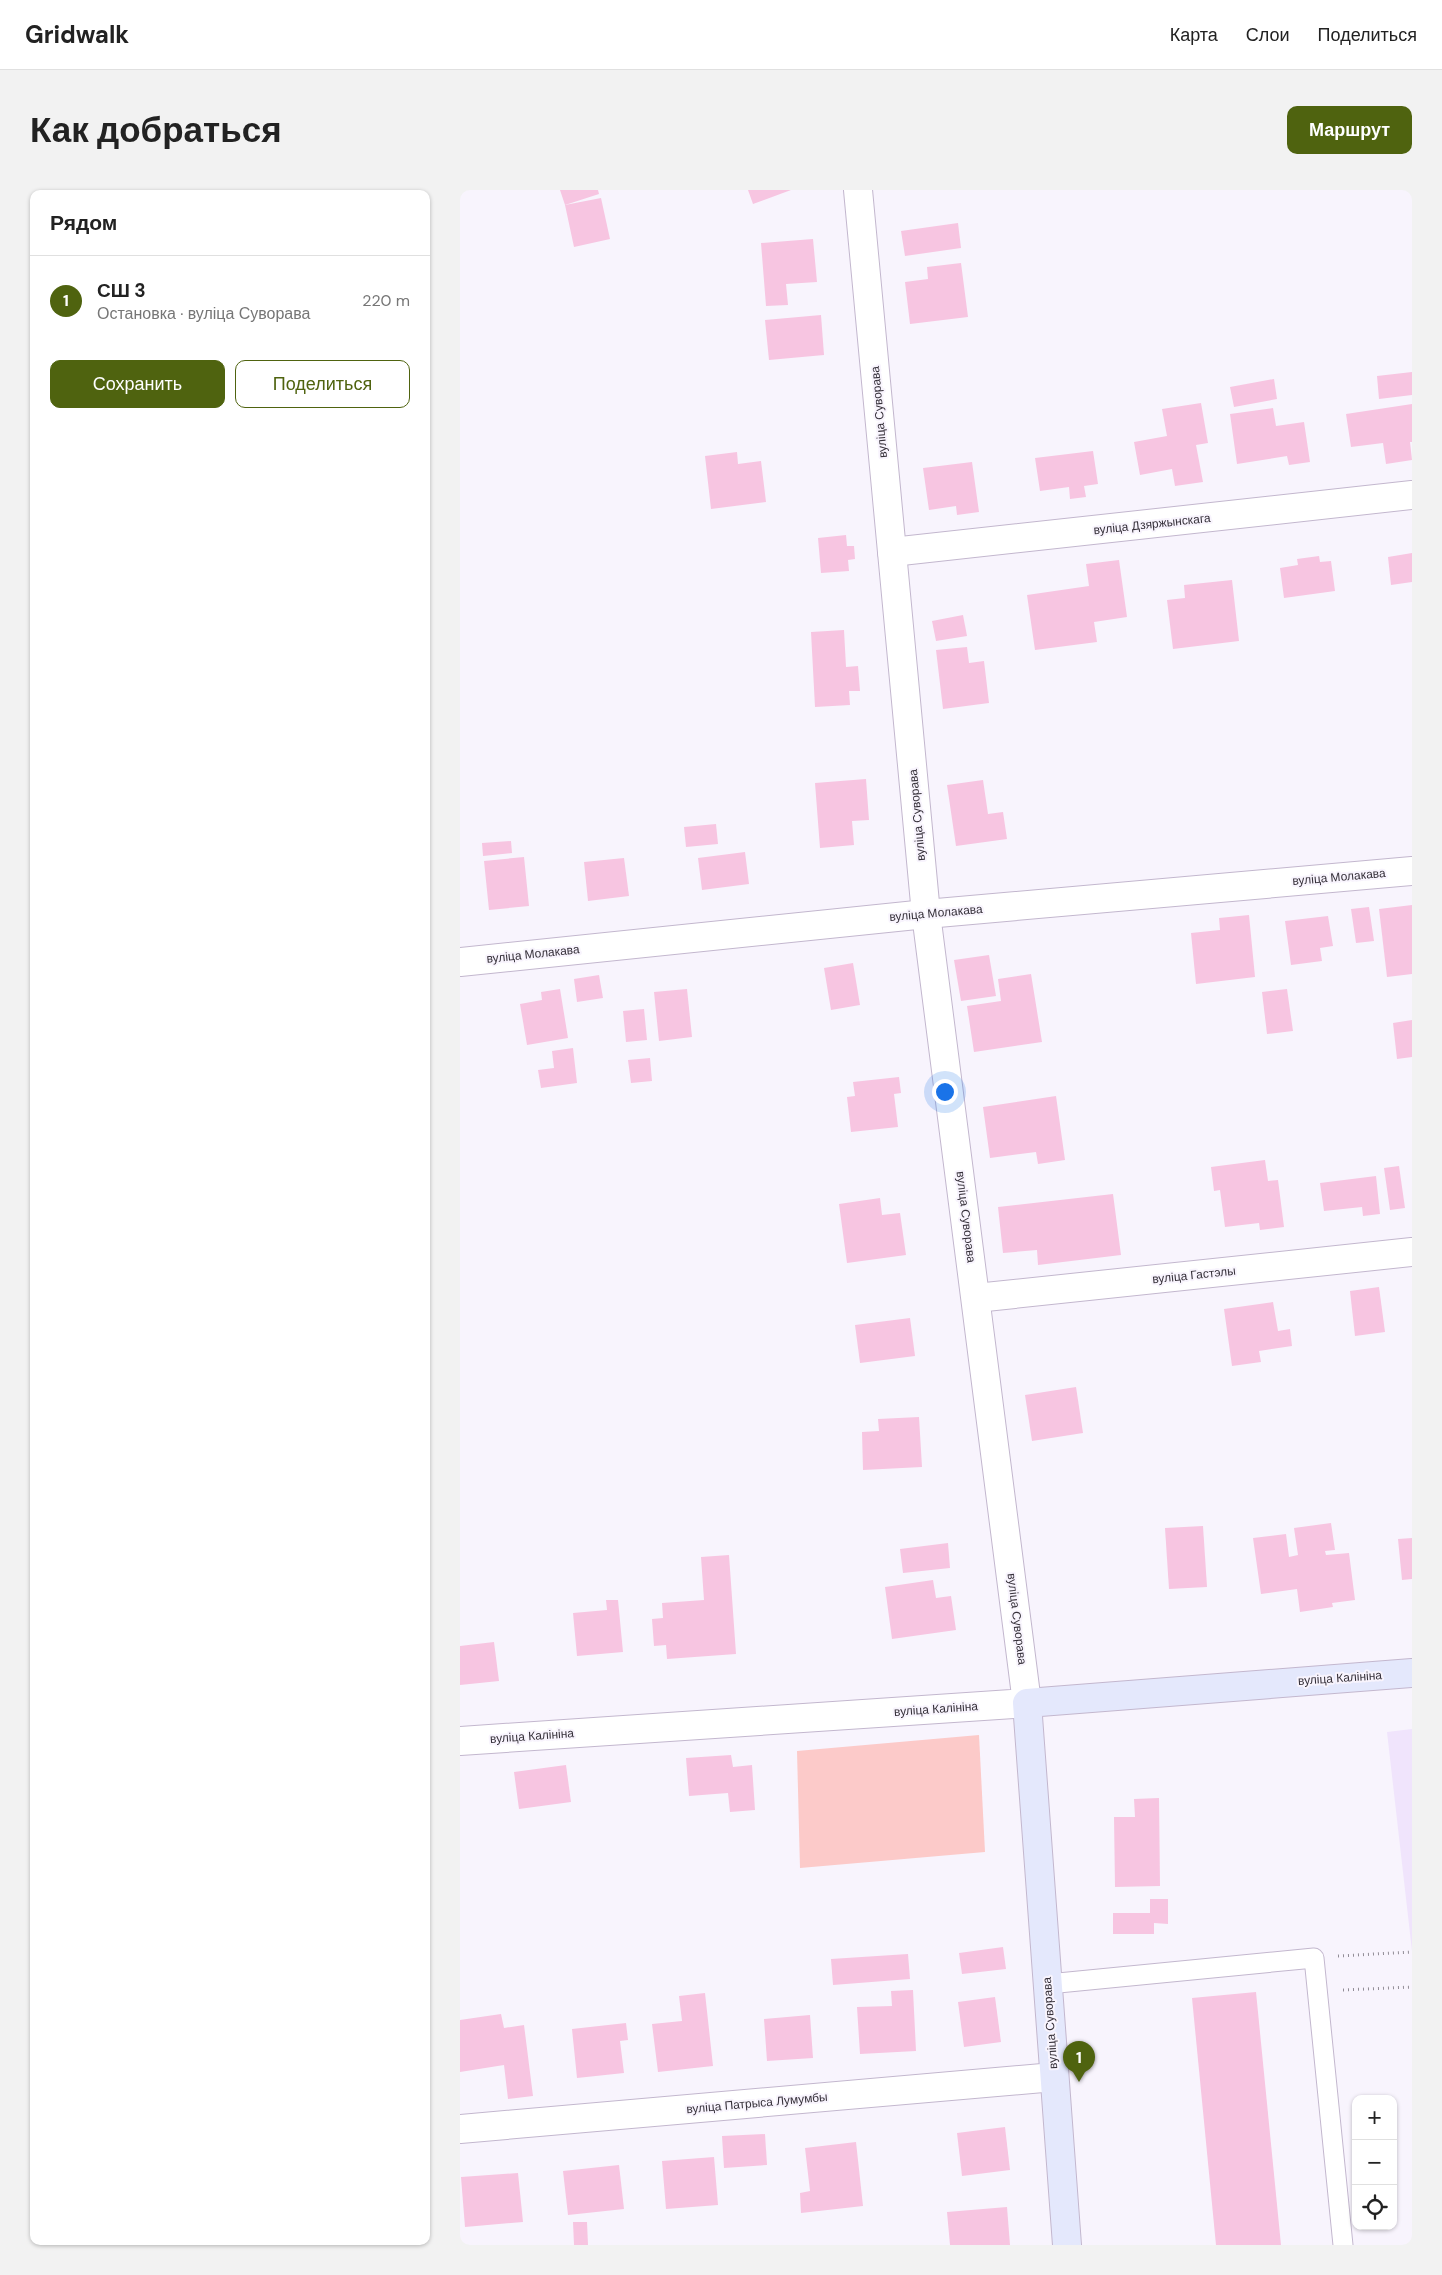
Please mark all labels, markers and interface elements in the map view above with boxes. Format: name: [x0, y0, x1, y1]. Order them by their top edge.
text: Gridwalk: [25, 19, 129, 50]
text: Карта: [1170, 23, 1218, 47]
text: Слои: [1246, 23, 1290, 47]
text: Поделиться: [1318, 23, 1417, 47]
button: Маршрут: [1287, 106, 1412, 154]
text: Как добраться: [30, 107, 282, 153]
text: Рядом: [50, 209, 117, 237]
text: СШ 3: [97, 278, 146, 303]
text: 1: [63, 290, 69, 311]
text: 220 m: [362, 290, 410, 311]
text: Остановка · вуліца Суворава: [97, 303, 310, 324]
button: Сохранить: [50, 360, 225, 408]
button: Поделиться: [235, 360, 410, 408]
street label: вуліца Суворава: [867, 365, 891, 459]
street label: вуліца Дзяржынскага: [1093, 510, 1212, 538]
street label: вуліца Суворава: [905, 768, 929, 862]
street label: вуліца Молакава: [1292, 865, 1387, 889]
street label: вуліца Молакава: [889, 901, 984, 925]
street label: вуліца Молакава: [486, 941, 581, 967]
your location: [932, 1079, 958, 1105]
street label: вуліца Суворава: [952, 1170, 980, 1264]
street label: вуліца Гастэлы: [1152, 1263, 1236, 1287]
street label: вуліца Суворава: [1003, 1572, 1031, 1666]
street label: вуліца Калініна: [1297, 1667, 1383, 1689]
street label: вуліца Калініна: [893, 1698, 979, 1720]
street label: вуліца Калініна: [489, 1725, 575, 1747]
street label: вуліца Суворава: [1039, 1976, 1061, 2070]
pin: 1: [1063, 2041, 1095, 2082]
street label: вуліца Патрыса Лумумбы: [686, 2089, 828, 2117]
map controls: [1352, 2095, 1397, 2230]
button: +: [1352, 2095, 1397, 2140]
button: −: [1352, 2140, 1397, 2185]
button: locate: [1352, 2185, 1397, 2230]

